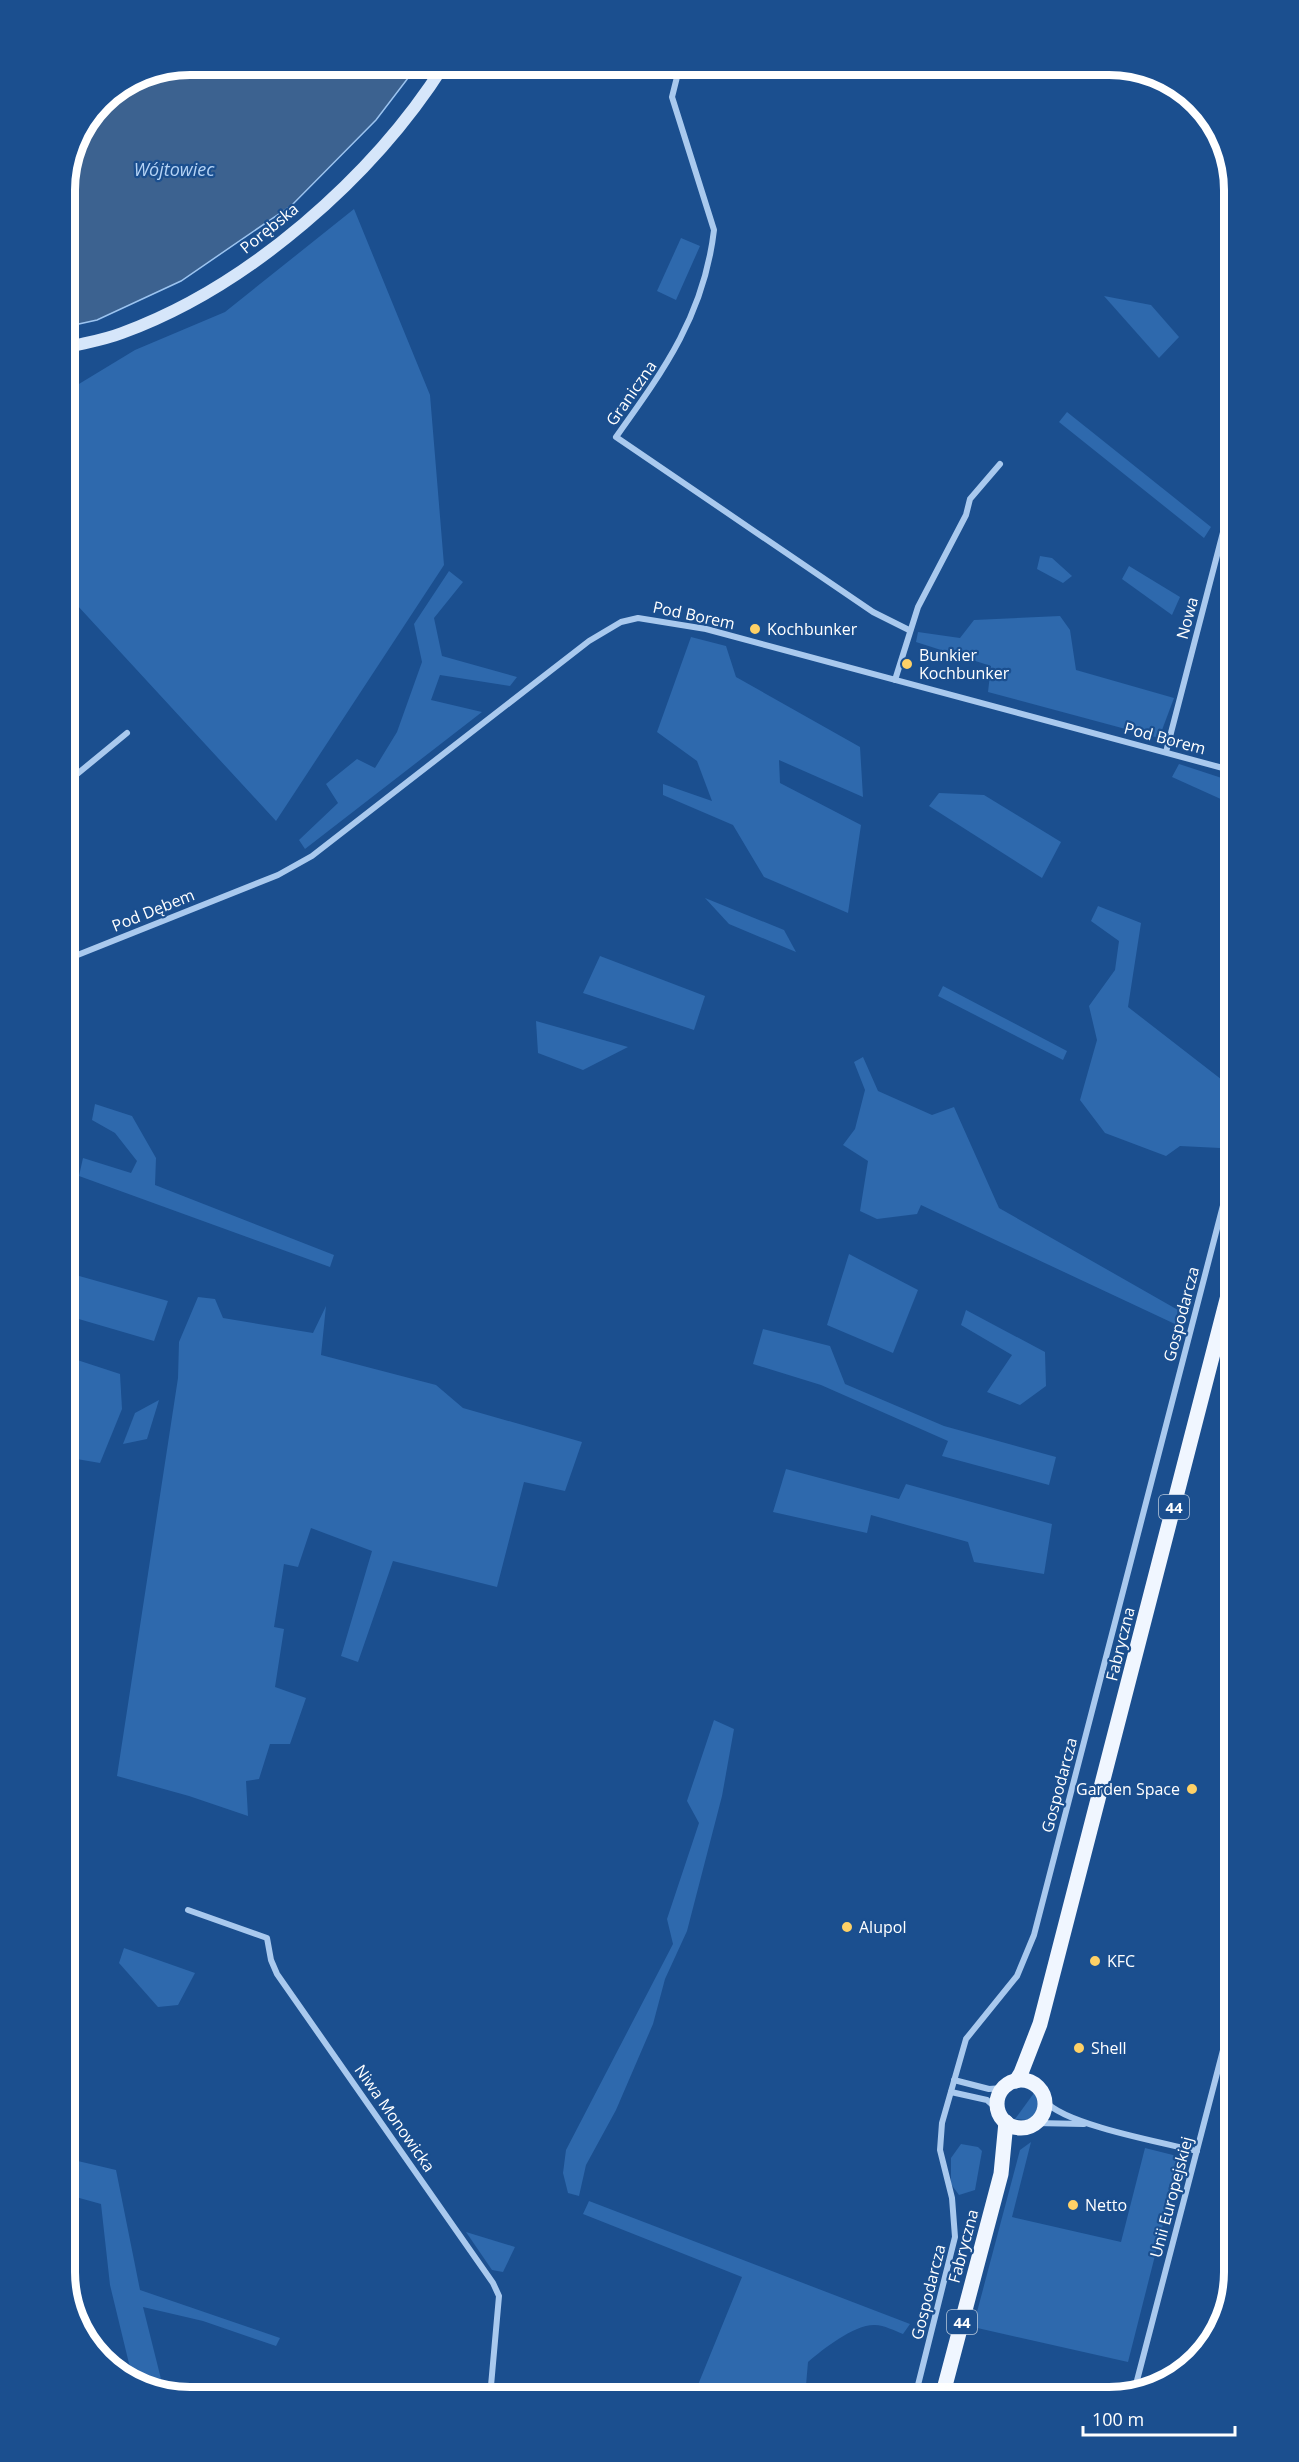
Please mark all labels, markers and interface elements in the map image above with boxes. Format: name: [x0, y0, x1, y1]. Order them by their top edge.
water label: Wójtowiec: [134, 157, 215, 181]
street label: Porębska: [235, 198, 303, 258]
street label: Graniczna: [601, 356, 661, 430]
street label: Nowa: [1171, 594, 1203, 642]
street label: Pod Borem: [651, 596, 737, 634]
place label: Kochbunker: [767, 618, 858, 640]
marker: Kochbunker: [748, 622, 762, 636]
place label: Bunkier Kochbunker: [919, 644, 1010, 684]
marker: Bunkier Kochbunker: [900, 657, 914, 671]
street label: Pod Borem: [1122, 717, 1208, 759]
street label: Pod Dębem: [108, 883, 198, 937]
street label: Gospodarcza: [1158, 1264, 1204, 1364]
road number: 44: [1159, 1495, 1189, 1519]
street label: Fabryczna: [1100, 1605, 1140, 1683]
street label: Gospodarcza: [1036, 1735, 1082, 1835]
place label: Garden Space: [1076, 1778, 1180, 1800]
marker: Garden Space: [1185, 1782, 1199, 1796]
place label: Alupol: [859, 1916, 906, 1938]
marker: Alupol: [840, 1920, 854, 1934]
place label: KFC: [1107, 1950, 1135, 1972]
marker: KFC: [1088, 1954, 1102, 1968]
place label: Shell: [1091, 2037, 1127, 2059]
marker: Shell: [1072, 2041, 1086, 2055]
street label: Niwa Monowicka: [350, 2060, 440, 2176]
street label: Unii Europejskiej: [1144, 2134, 1198, 2260]
place label: Netto: [1085, 2194, 1127, 2216]
marker: Netto: [1066, 2198, 1080, 2212]
street label: Fabryczna: [943, 2207, 983, 2285]
street label: Gospodarcza: [906, 2242, 950, 2342]
road number: 44: [947, 2310, 977, 2334]
scale bar: [1083, 2399, 1234, 2437]
text: 100 m: [1092, 2407, 1144, 2431]

